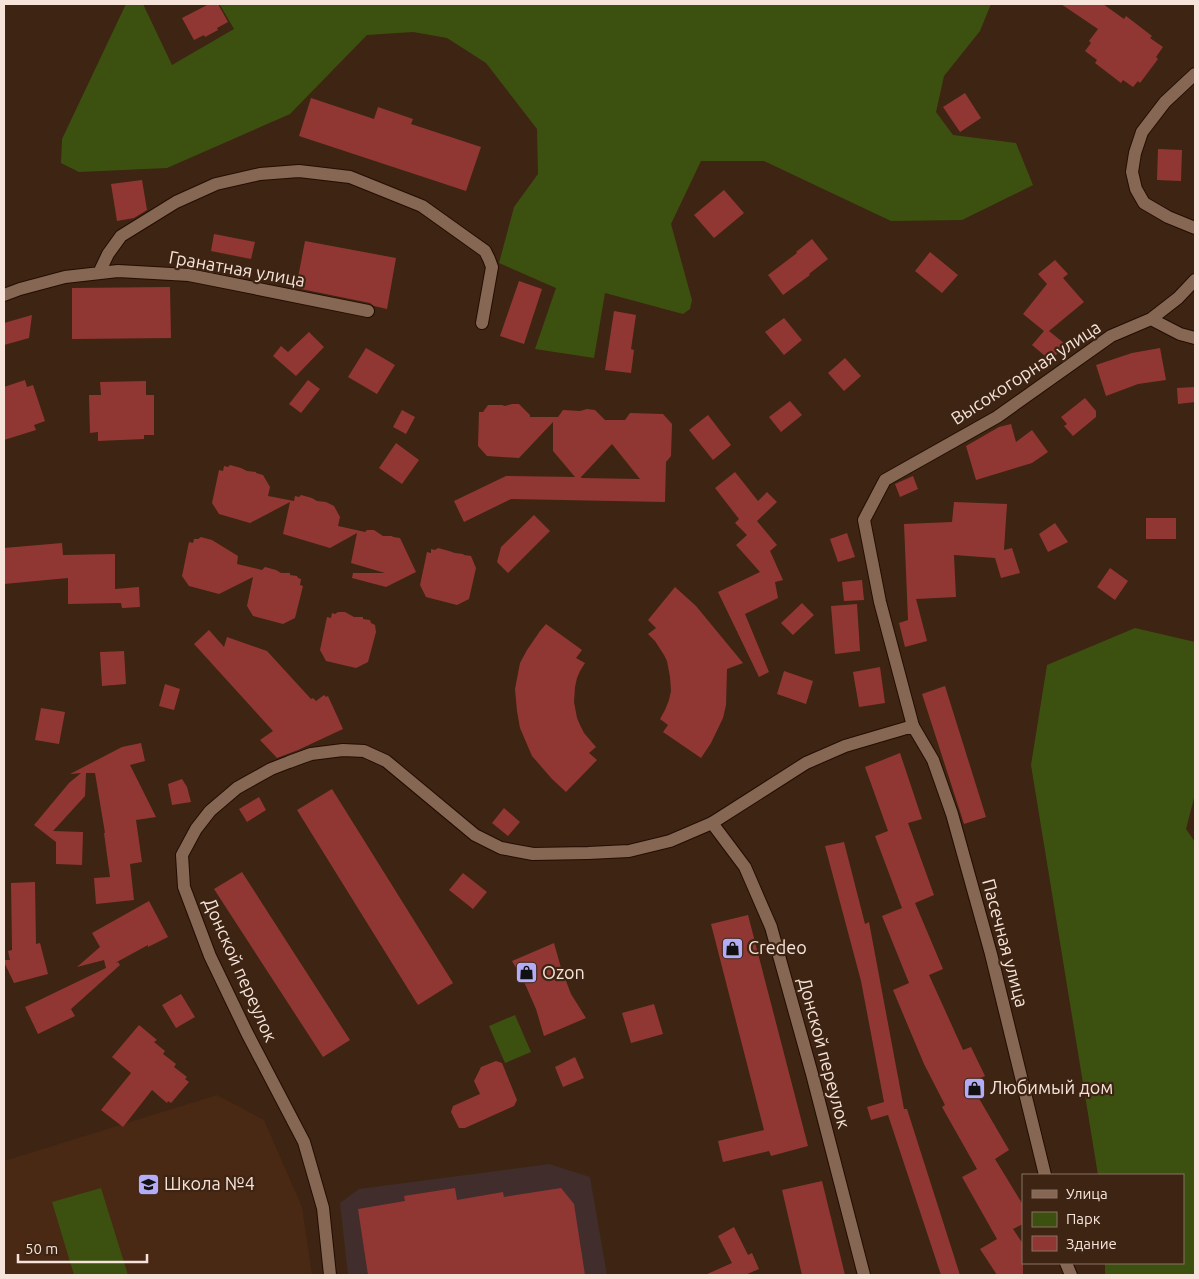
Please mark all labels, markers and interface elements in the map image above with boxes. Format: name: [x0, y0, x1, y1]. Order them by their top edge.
street label: Гранатная улица: [168, 246, 307, 290]
street label: Высокогорная улица: [947, 316, 1104, 428]
street label: Пасечная улица: [979, 876, 1033, 1009]
street label: Донской переулок: [200, 894, 282, 1045]
shop icon: Credeo: [720, 936, 744, 960]
place label: Credeo: [748, 937, 807, 957]
shop icon: Ozon: [514, 961, 538, 985]
place label: Ozon: [542, 962, 585, 982]
street label: Донской переулок: [795, 975, 855, 1130]
shop icon: Любимый дом: [962, 1076, 986, 1100]
place label: Любимый дом: [990, 1077, 1113, 1097]
school or university icon: Школа №4: [136, 1172, 160, 1196]
place label: Школа №4: [164, 1173, 255, 1193]
legend: [1022, 1174, 1184, 1264]
text: Улица: [1066, 1185, 1108, 1202]
text: Парк: [1066, 1210, 1101, 1227]
scale bar: [18, 1232, 146, 1264]
text: Здание: [1066, 1235, 1117, 1252]
text: 50 m: [25, 1240, 58, 1257]

